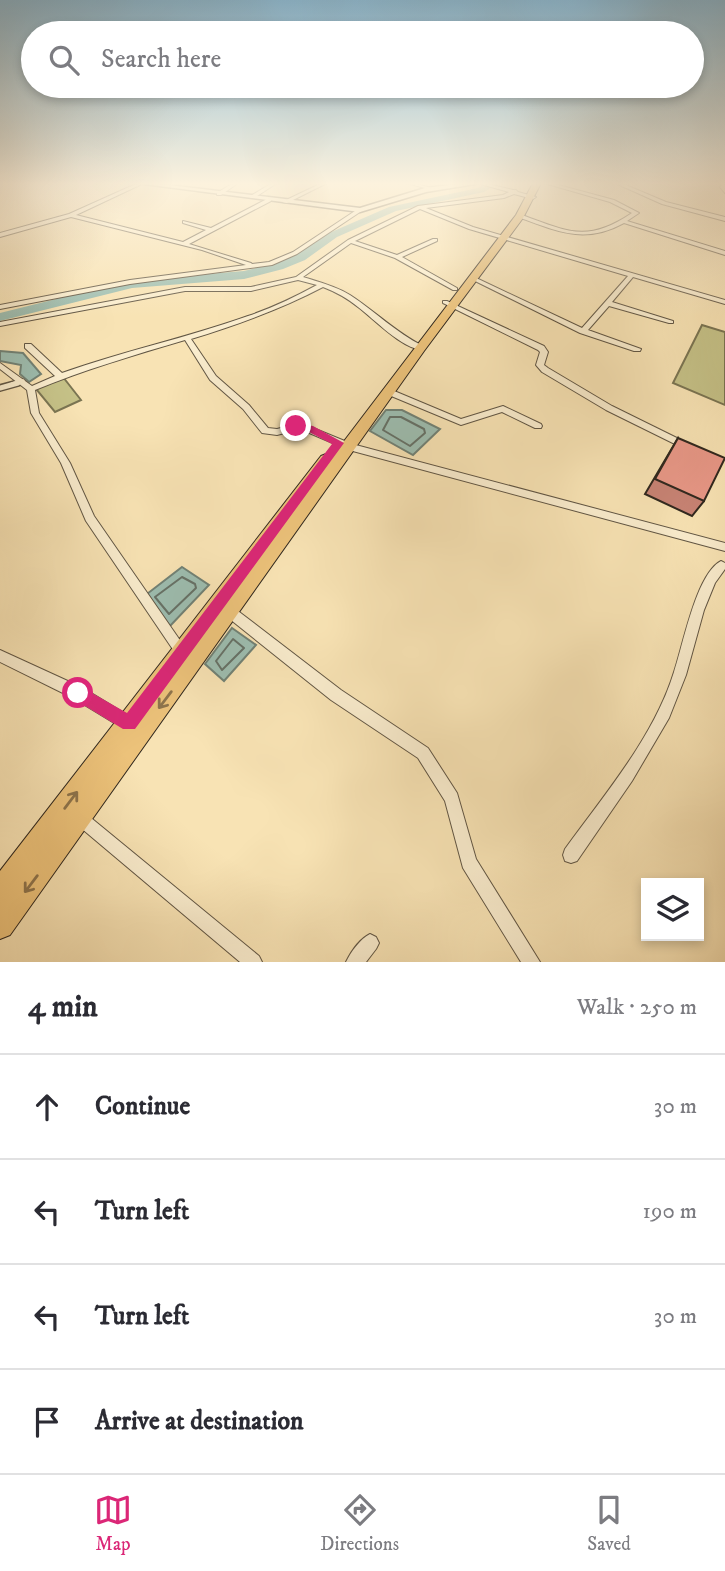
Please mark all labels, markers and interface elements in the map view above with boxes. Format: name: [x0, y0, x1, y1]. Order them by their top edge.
search box: [21, 21, 704, 98]
icon: search: [45, 41, 83, 79]
text: Search here: [101, 43, 221, 76]
route end: [280, 410, 311, 441]
route start: [62, 677, 93, 708]
one-way arrow: [157, 690, 172, 709]
one-way arrow: [64, 791, 78, 810]
one-way arrow: [23, 874, 38, 893]
map controls: [641, 878, 704, 941]
button: layers: [641, 878, 704, 941]
text: 4 min: [28, 989, 98, 1026]
text: Walk · 250 m: [577, 993, 697, 1022]
icon: ahead: [28, 1088, 66, 1126]
text: Continue: [95, 1090, 190, 1123]
text: 30 m: [654, 1092, 697, 1121]
icon: left: [28, 1193, 66, 1231]
text: Turn left: [95, 1195, 189, 1228]
text: 190 m: [643, 1197, 697, 1226]
icon: left: [28, 1298, 66, 1336]
text: Turn left: [95, 1300, 189, 1333]
text: 30 m: [654, 1302, 697, 1331]
icon: arrive: [28, 1403, 66, 1441]
text: Arrive at destination: [95, 1405, 304, 1438]
tab: Map: [94, 1491, 132, 1556]
tab: Directions: [320, 1491, 399, 1556]
tab: Saved: [587, 1491, 631, 1556]

